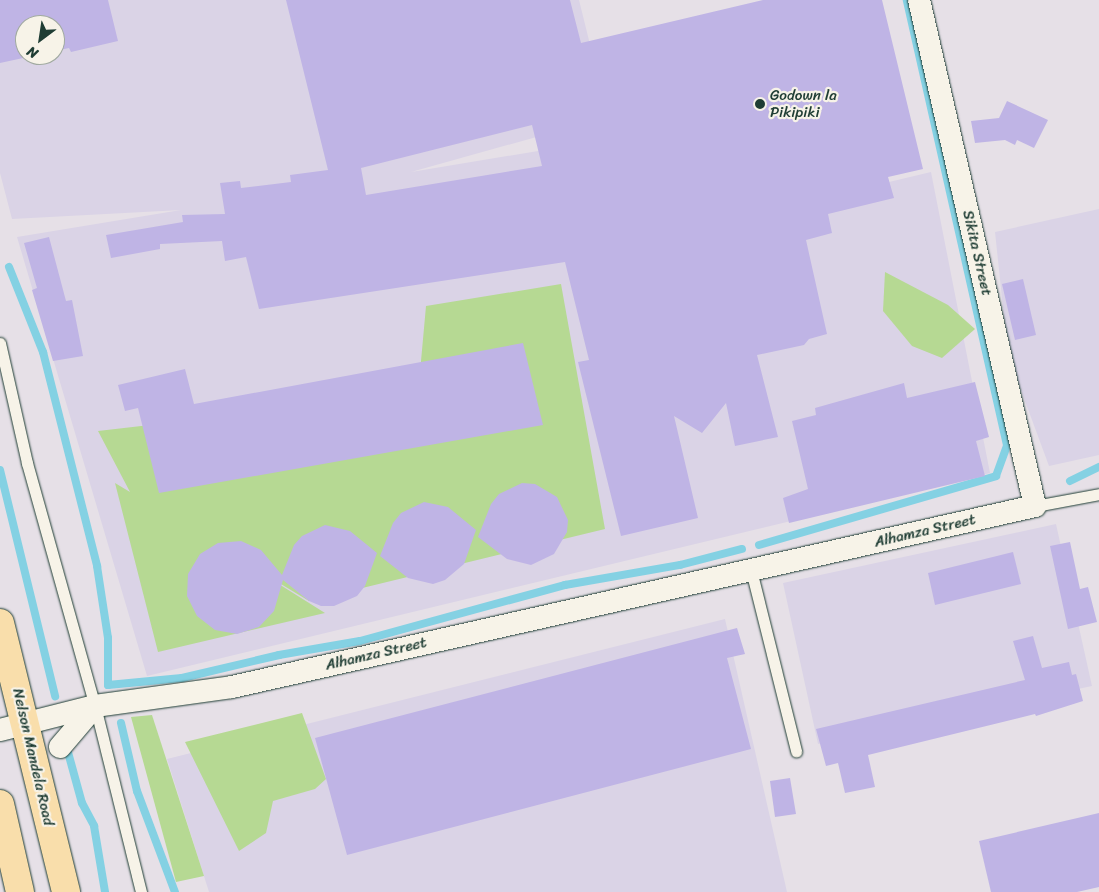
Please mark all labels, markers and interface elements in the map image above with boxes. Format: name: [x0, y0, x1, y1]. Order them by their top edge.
north arrow: [15, 15, 65, 65]
text: N: [22, 39, 43, 66]
place label: Godown la Pikipiki: [770, 86, 837, 121]
marker: Godown la Pikipiki: [754, 98, 766, 110]
street label: Sikita Street: [958, 208, 996, 298]
street label: Alhamza Street: [873, 511, 977, 551]
street label: Alhamza Street: [324, 634, 428, 674]
street label: Nelson Mandela Road: [8, 687, 58, 827]

